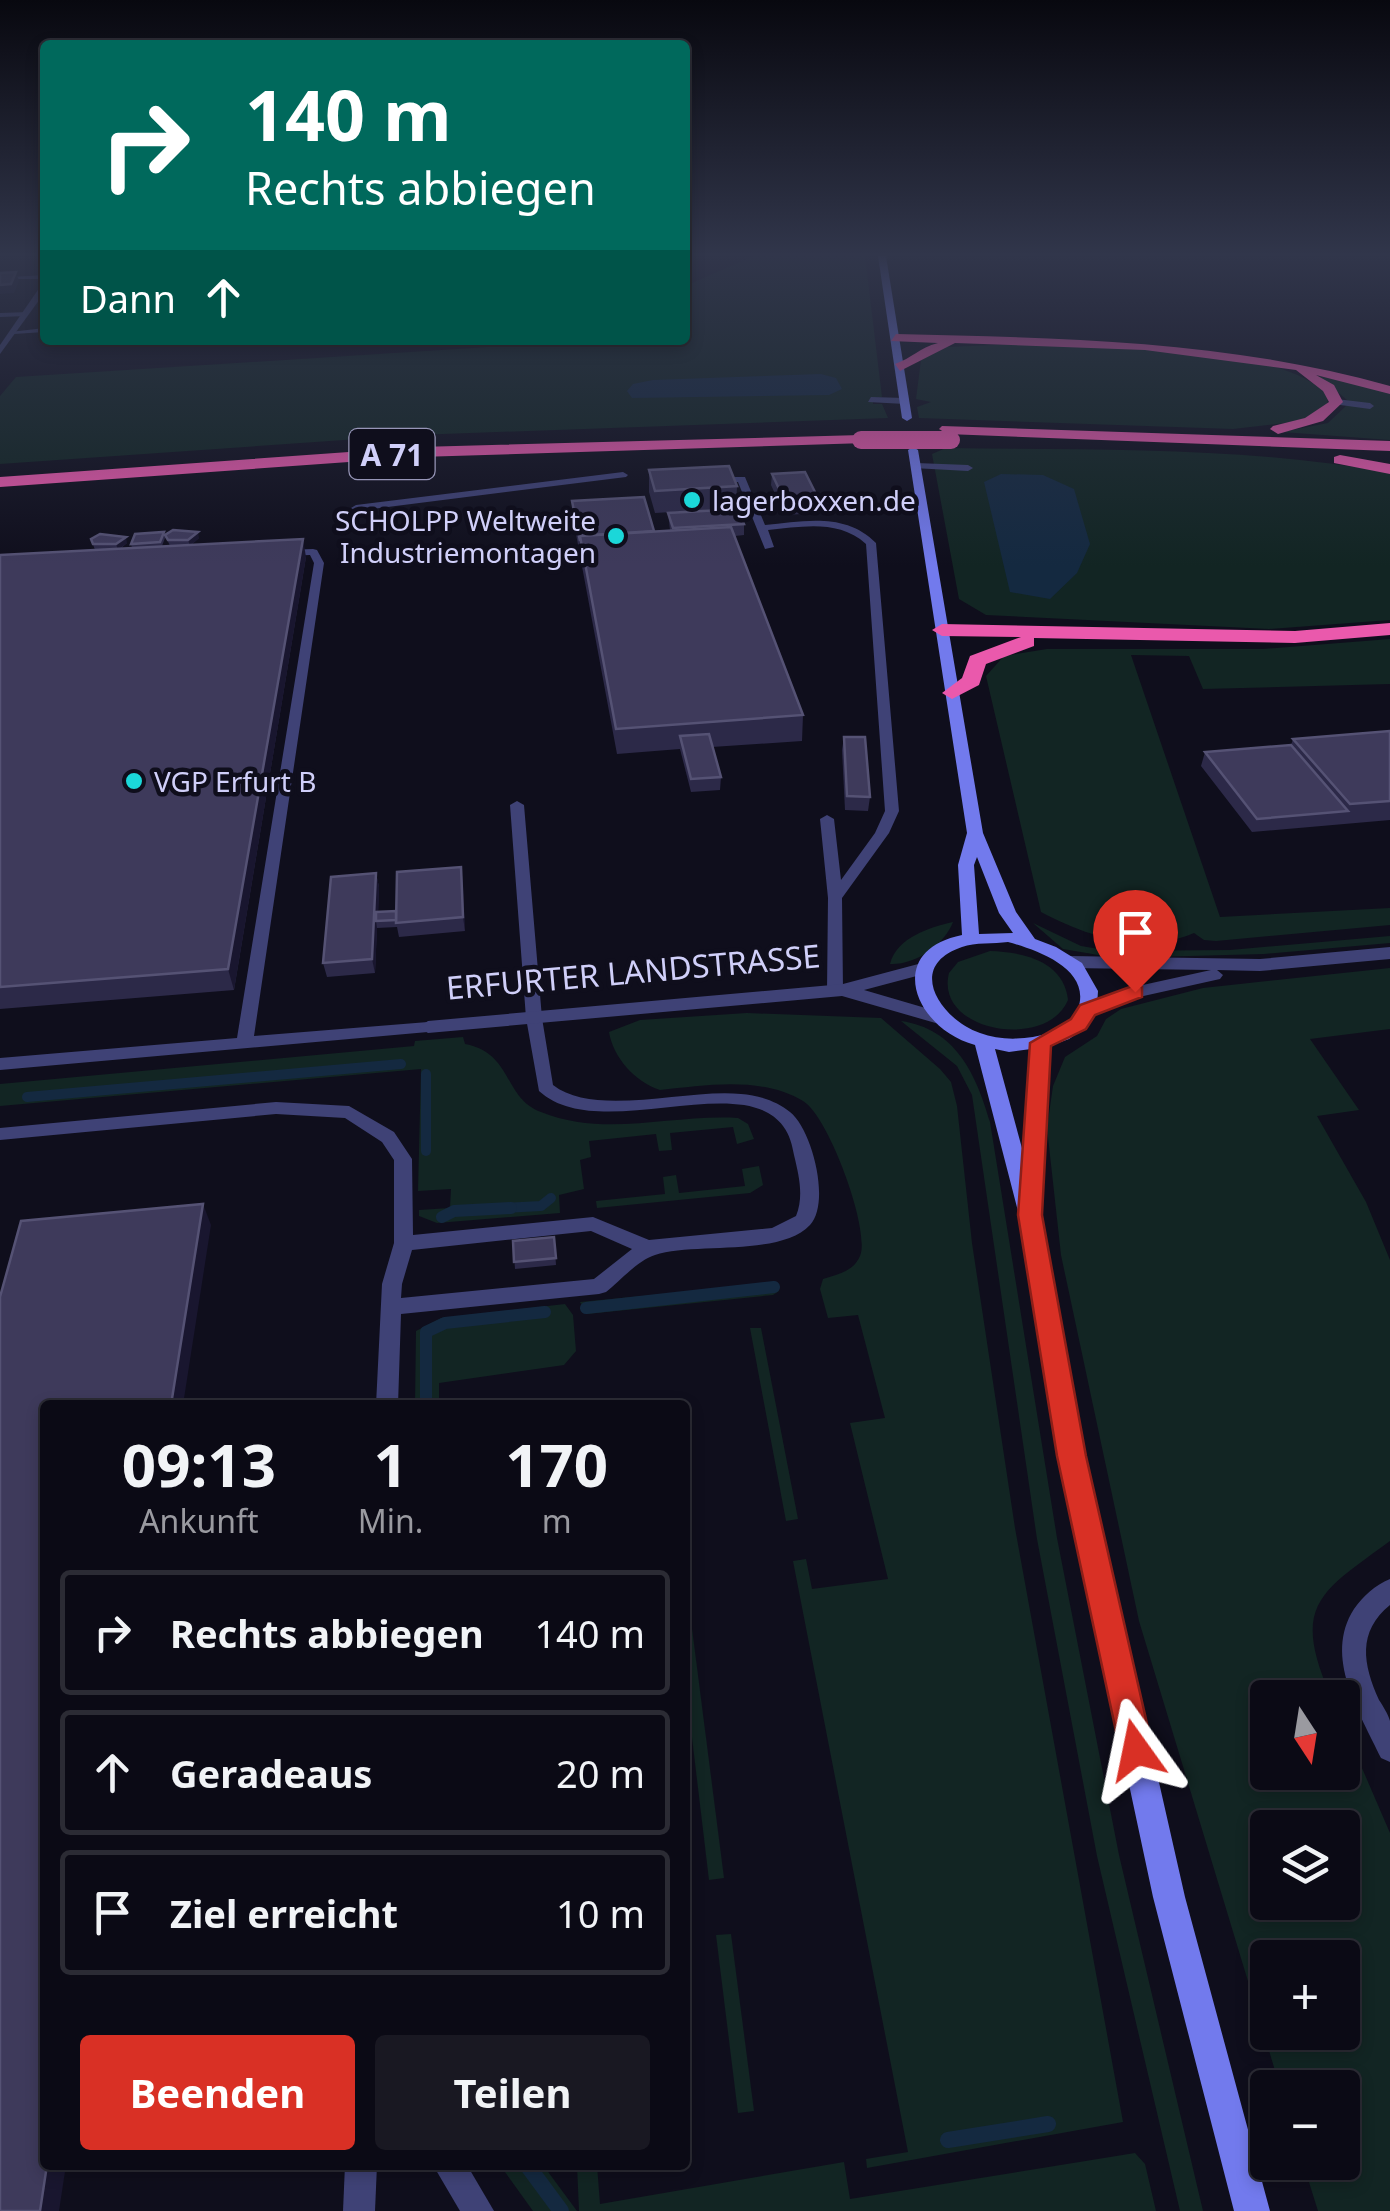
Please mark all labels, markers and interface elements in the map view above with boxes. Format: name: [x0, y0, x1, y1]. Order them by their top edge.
text: 140 m: [245, 66, 452, 162]
icon: right: [80, 80, 210, 210]
text: Rechts abbiegen: [245, 157, 596, 218]
icon: ahead: [196, 270, 251, 325]
text: Dann: [80, 272, 176, 324]
road number: A 71: [350, 429, 434, 479]
place label: lagerboxxen.de: [712, 481, 916, 519]
marker: lagerboxxen.de: [681, 489, 703, 511]
place label: SCHOLPP Weltweite Industriemontagen: [335, 501, 596, 571]
marker: SCHOLPP Weltweite Industriemontagen: [605, 525, 627, 547]
place label: VGP Erfurt B: [154, 762, 316, 800]
marker: VGP Erfurt B: [123, 770, 145, 792]
pin: [1093, 890, 1178, 993]
icon: arrive: [1108, 905, 1163, 960]
street label: ERFURTER LANDSTRASSE: [444, 933, 822, 1009]
text: 09:13: [122, 1423, 276, 1505]
text: 1: [373, 1423, 408, 1505]
text: 170: [505, 1423, 608, 1505]
text: Ankunft: [139, 1499, 259, 1542]
text: Min.: [358, 1499, 423, 1542]
text: m: [542, 1499, 572, 1542]
icon: right: [85, 1605, 140, 1660]
text: Rechts abbiegen: [170, 1607, 484, 1659]
text: 140 m: [534, 1607, 645, 1659]
north arrow: [1250, 1680, 1360, 1790]
map controls: [1250, 1680, 1360, 2180]
position arrow: [1084, 1698, 1188, 1802]
icon: ahead: [85, 1745, 140, 1800]
text: Geradeaus: [170, 1747, 372, 1799]
text: 20 m: [556, 1747, 645, 1799]
button: layers: [1250, 1810, 1360, 1920]
icon: arrive: [85, 1885, 140, 1940]
text: Ziel erreicht: [170, 1887, 398, 1939]
text: 10 m: [556, 1887, 645, 1939]
button: +: [1250, 1940, 1360, 2050]
button: Beenden: [80, 2035, 355, 2150]
button: Teilen: [375, 2035, 650, 2150]
button: −: [1250, 2070, 1360, 2180]

